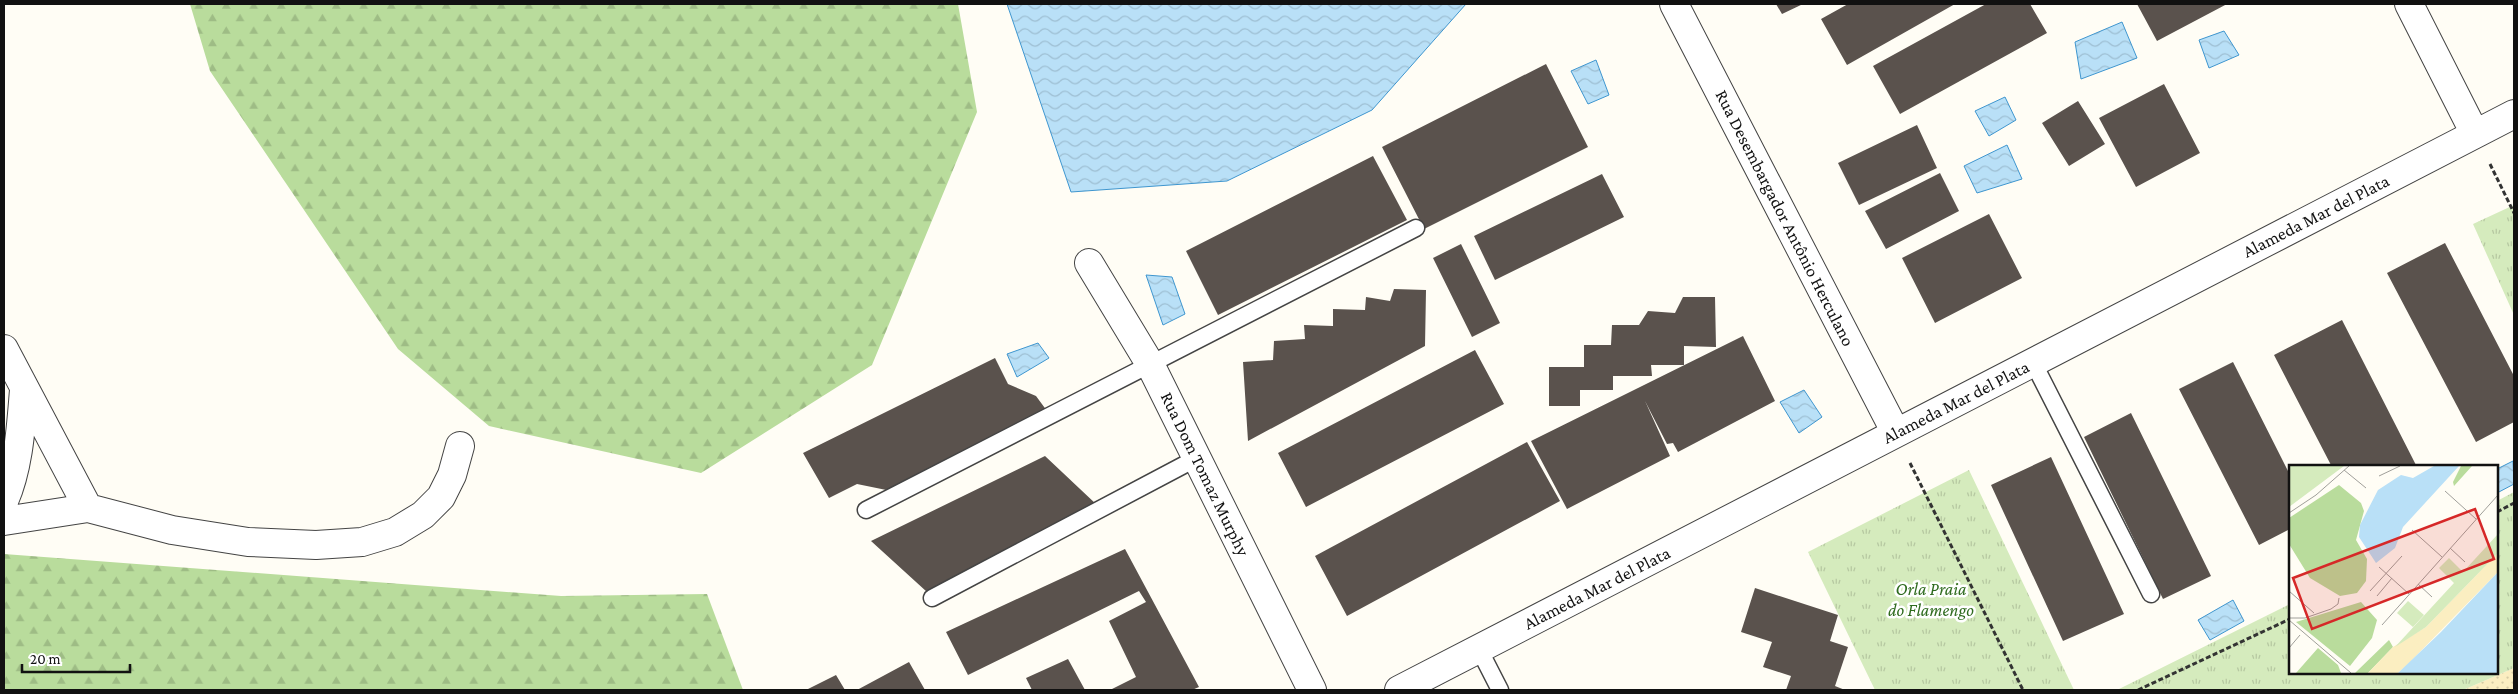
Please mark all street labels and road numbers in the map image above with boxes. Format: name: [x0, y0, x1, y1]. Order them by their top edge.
street label: Rua Desembargador Antônio Herculano: [1711, 87, 1859, 350]
street label: Alameda Mar del Plata: [2239, 170, 2393, 262]
street label: Alameda Mar del Plata: [1879, 356, 2033, 448]
street label: Rua Dom Tomaz Murphy: [1157, 389, 1254, 560]
street label: Alameda Mar del Plata: [1520, 542, 1674, 634]

